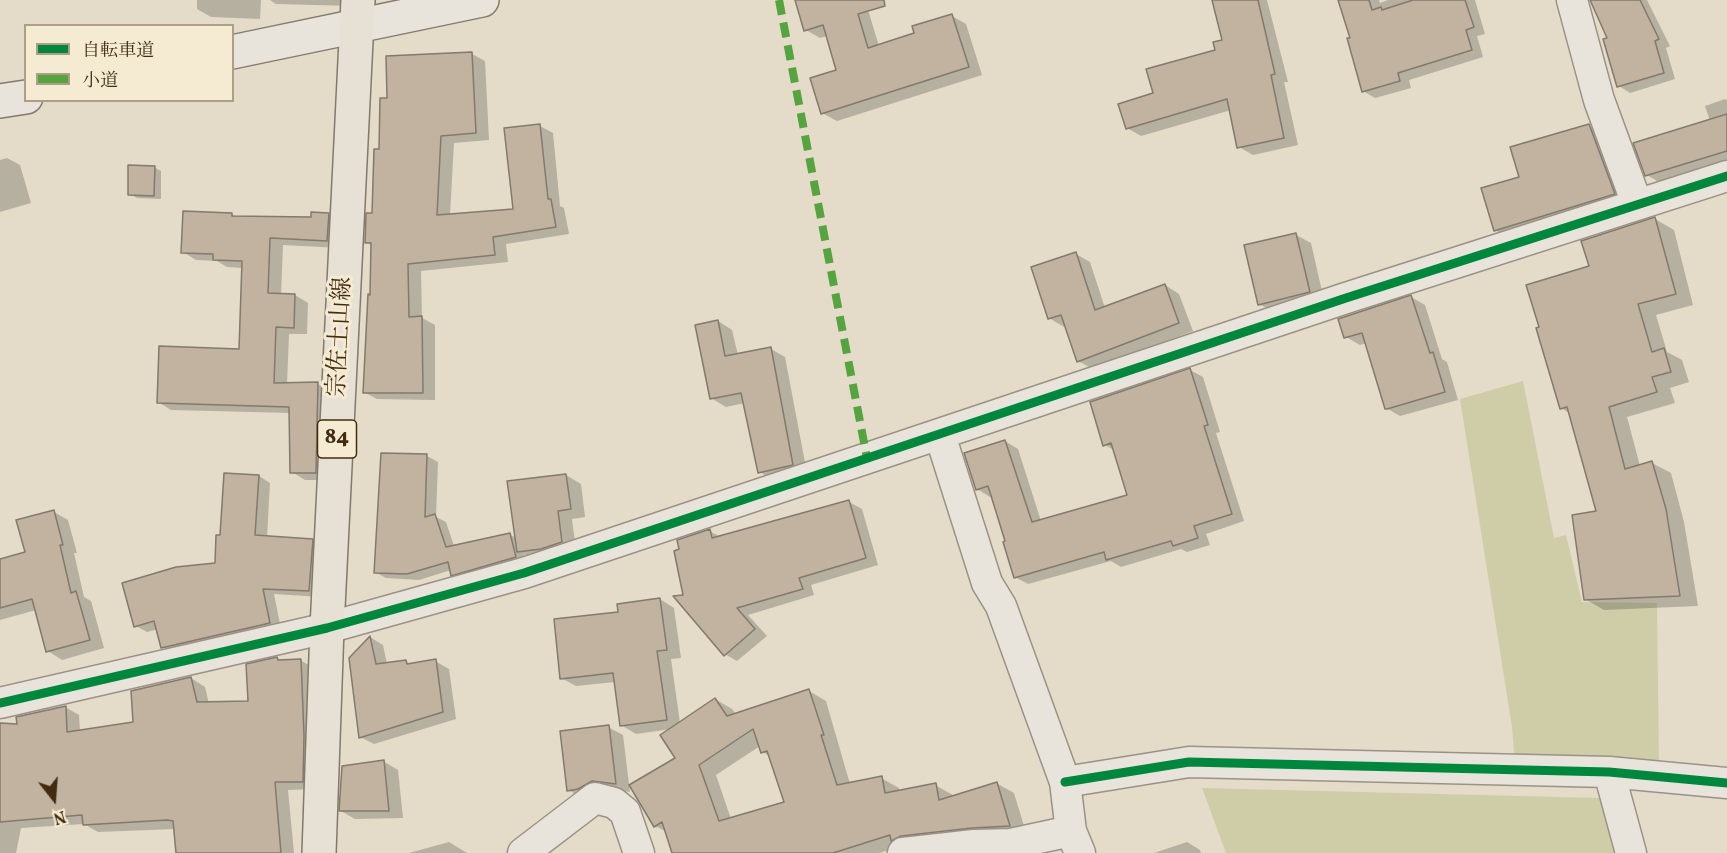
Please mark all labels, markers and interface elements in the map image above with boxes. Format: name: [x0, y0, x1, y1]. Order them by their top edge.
legend: [24, 24, 234, 102]
text: 自転車道: [82, 39, 154, 64]
text: 小道: [82, 69, 118, 94]
street label: 宗佐土山線: [324, 276, 360, 398]
road number: 84: [318, 420, 356, 458]
north arrow: [24, 769, 84, 829]
text: N: [50, 804, 68, 828]

